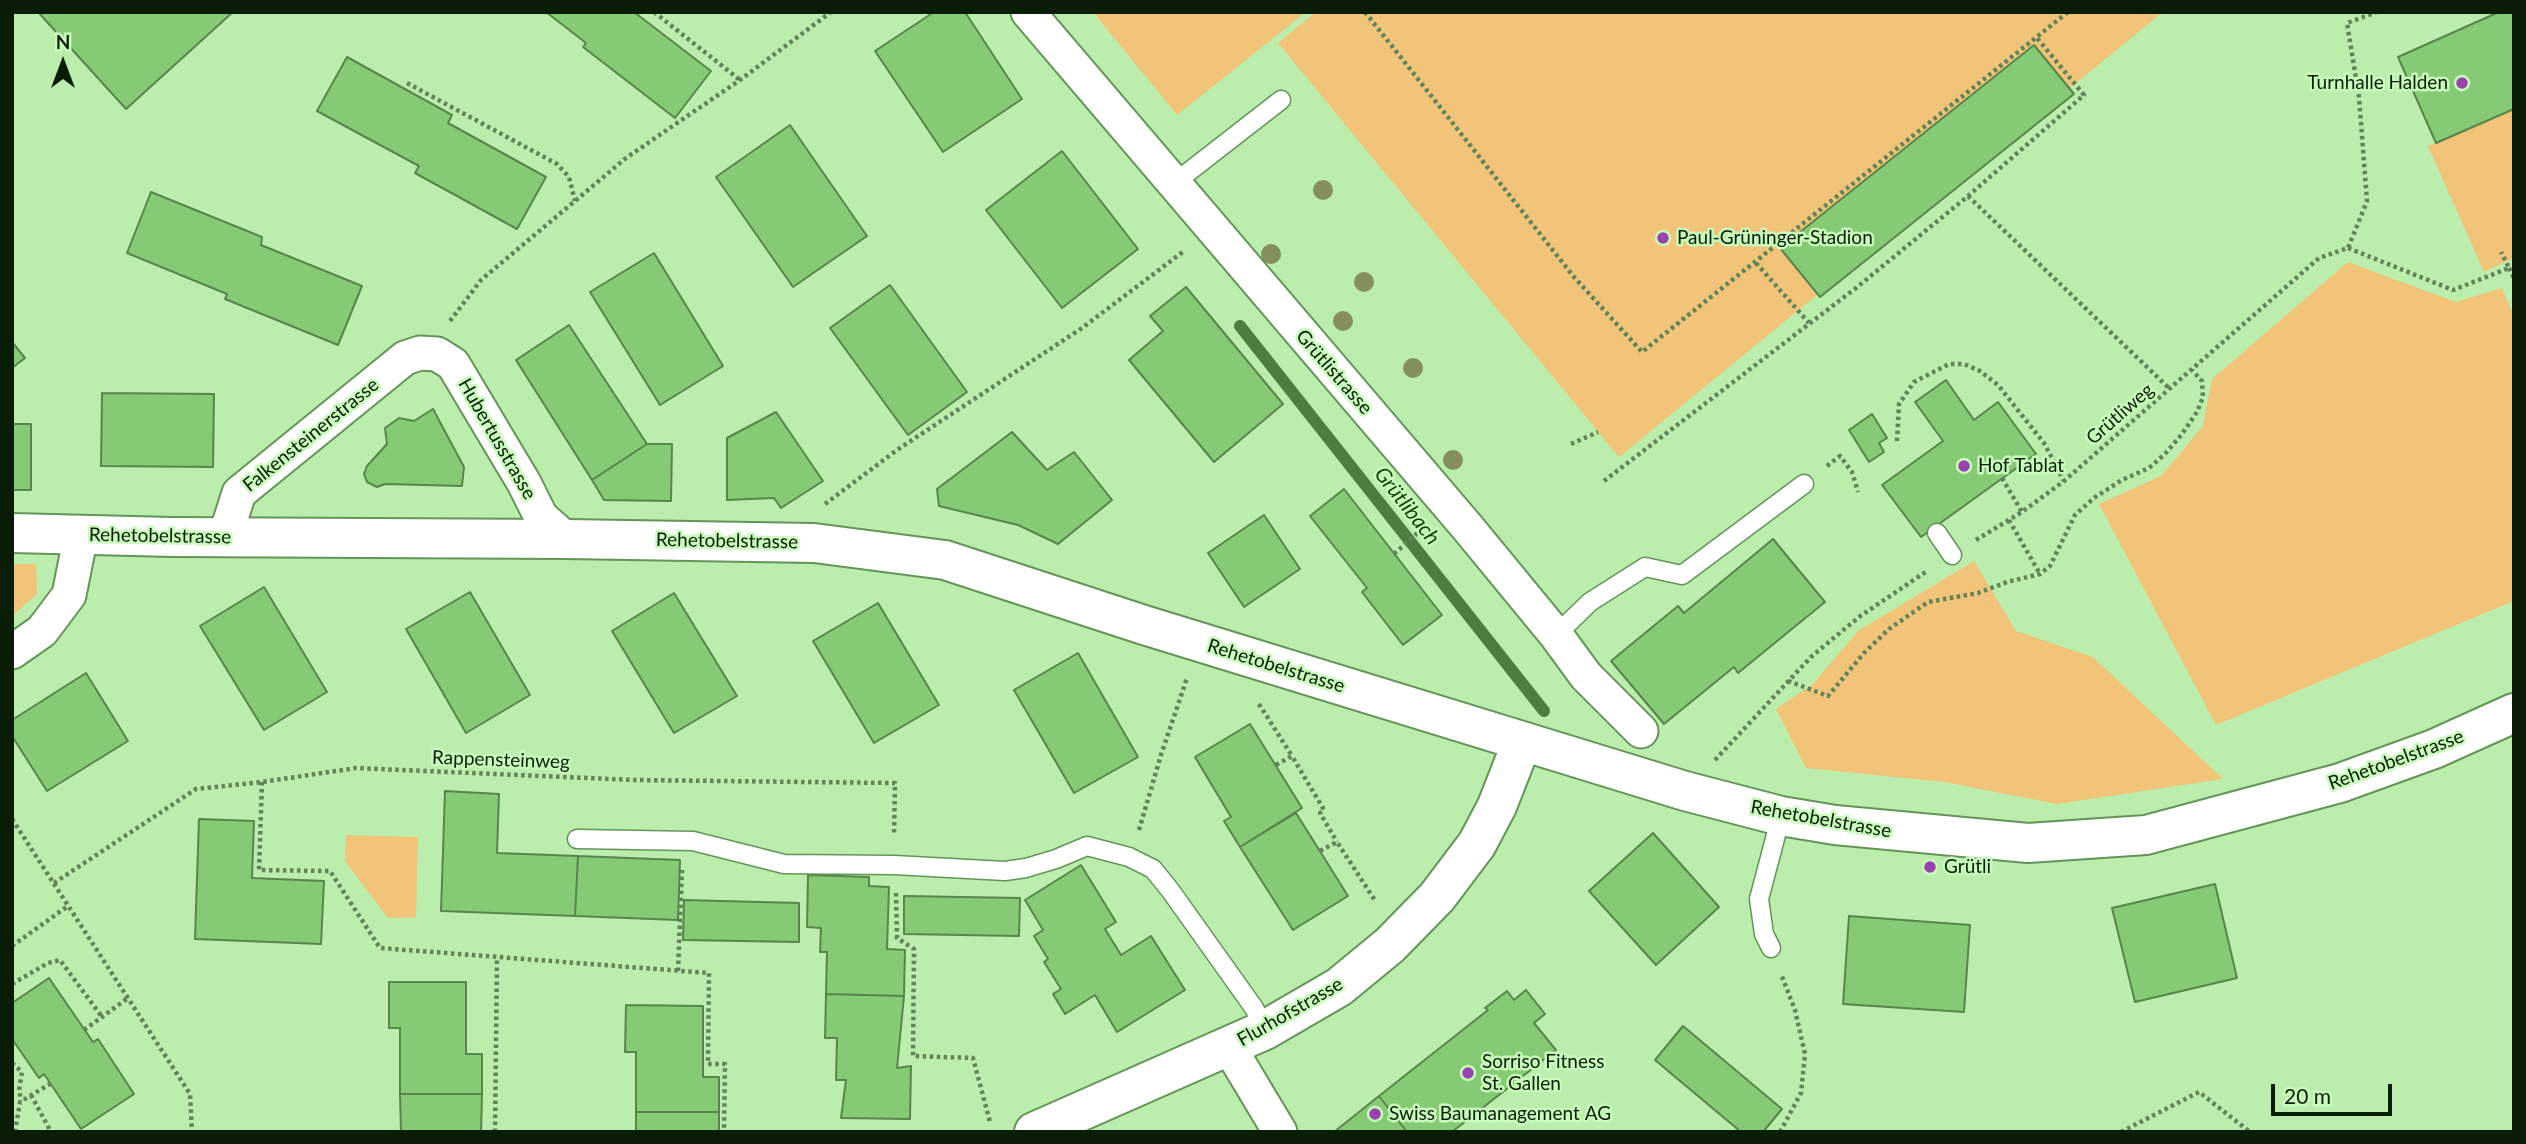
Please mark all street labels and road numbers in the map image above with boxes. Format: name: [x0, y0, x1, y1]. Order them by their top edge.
street label: Grütlistrasse: [1291, 325, 1377, 419]
street label: Falkensteinerstrasse: [239, 373, 383, 497]
street label: Hubertusstrasse: [453, 374, 541, 504]
street label: Grütliweg: [2082, 379, 2158, 449]
street label: Rehetobelstrasse: [89, 523, 231, 549]
street label: Rehetobelstrasse: [656, 528, 798, 554]
street label: Rehetobelstrasse: [1205, 634, 1347, 698]
street label: Rehetobelstrasse: [2325, 725, 2467, 795]
street label: Rappensteinweg: [432, 746, 570, 774]
street label: Rehetobelstrasse: [1749, 795, 1893, 843]
street label: Flurhofstrasse: [1233, 973, 1347, 1051]

